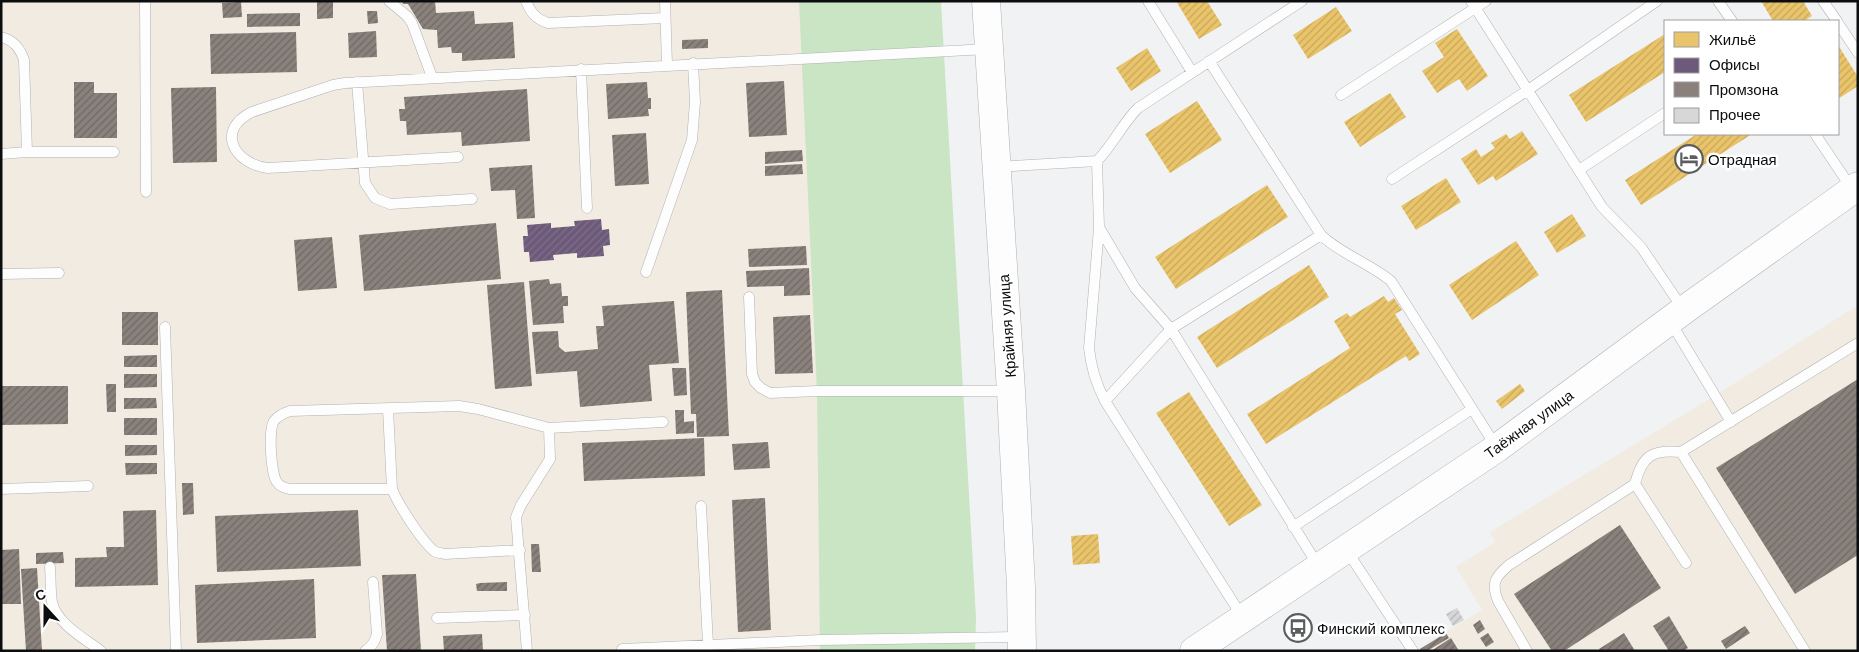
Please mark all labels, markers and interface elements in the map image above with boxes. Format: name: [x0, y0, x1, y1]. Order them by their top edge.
legend: [1664, 20, 1839, 135]
text: Жильё: [1709, 31, 1756, 48]
text: Офисы: [1709, 56, 1760, 73]
text: Промзона: [1709, 81, 1779, 98]
text: Прочее: [1709, 106, 1761, 123]
hotel icon: Отрадная: [1674, 144, 1704, 174]
place label: Отрадная: [1708, 151, 1777, 168]
street label: Крайняя улица: [995, 273, 1019, 378]
street label: Таёжная улица: [1481, 386, 1577, 462]
north arrow: [20, 582, 70, 632]
text: С: [33, 586, 48, 604]
bus stop icon: Финский комплекс: [1283, 613, 1313, 643]
place label: Финский комплекс: [1317, 620, 1445, 637]

